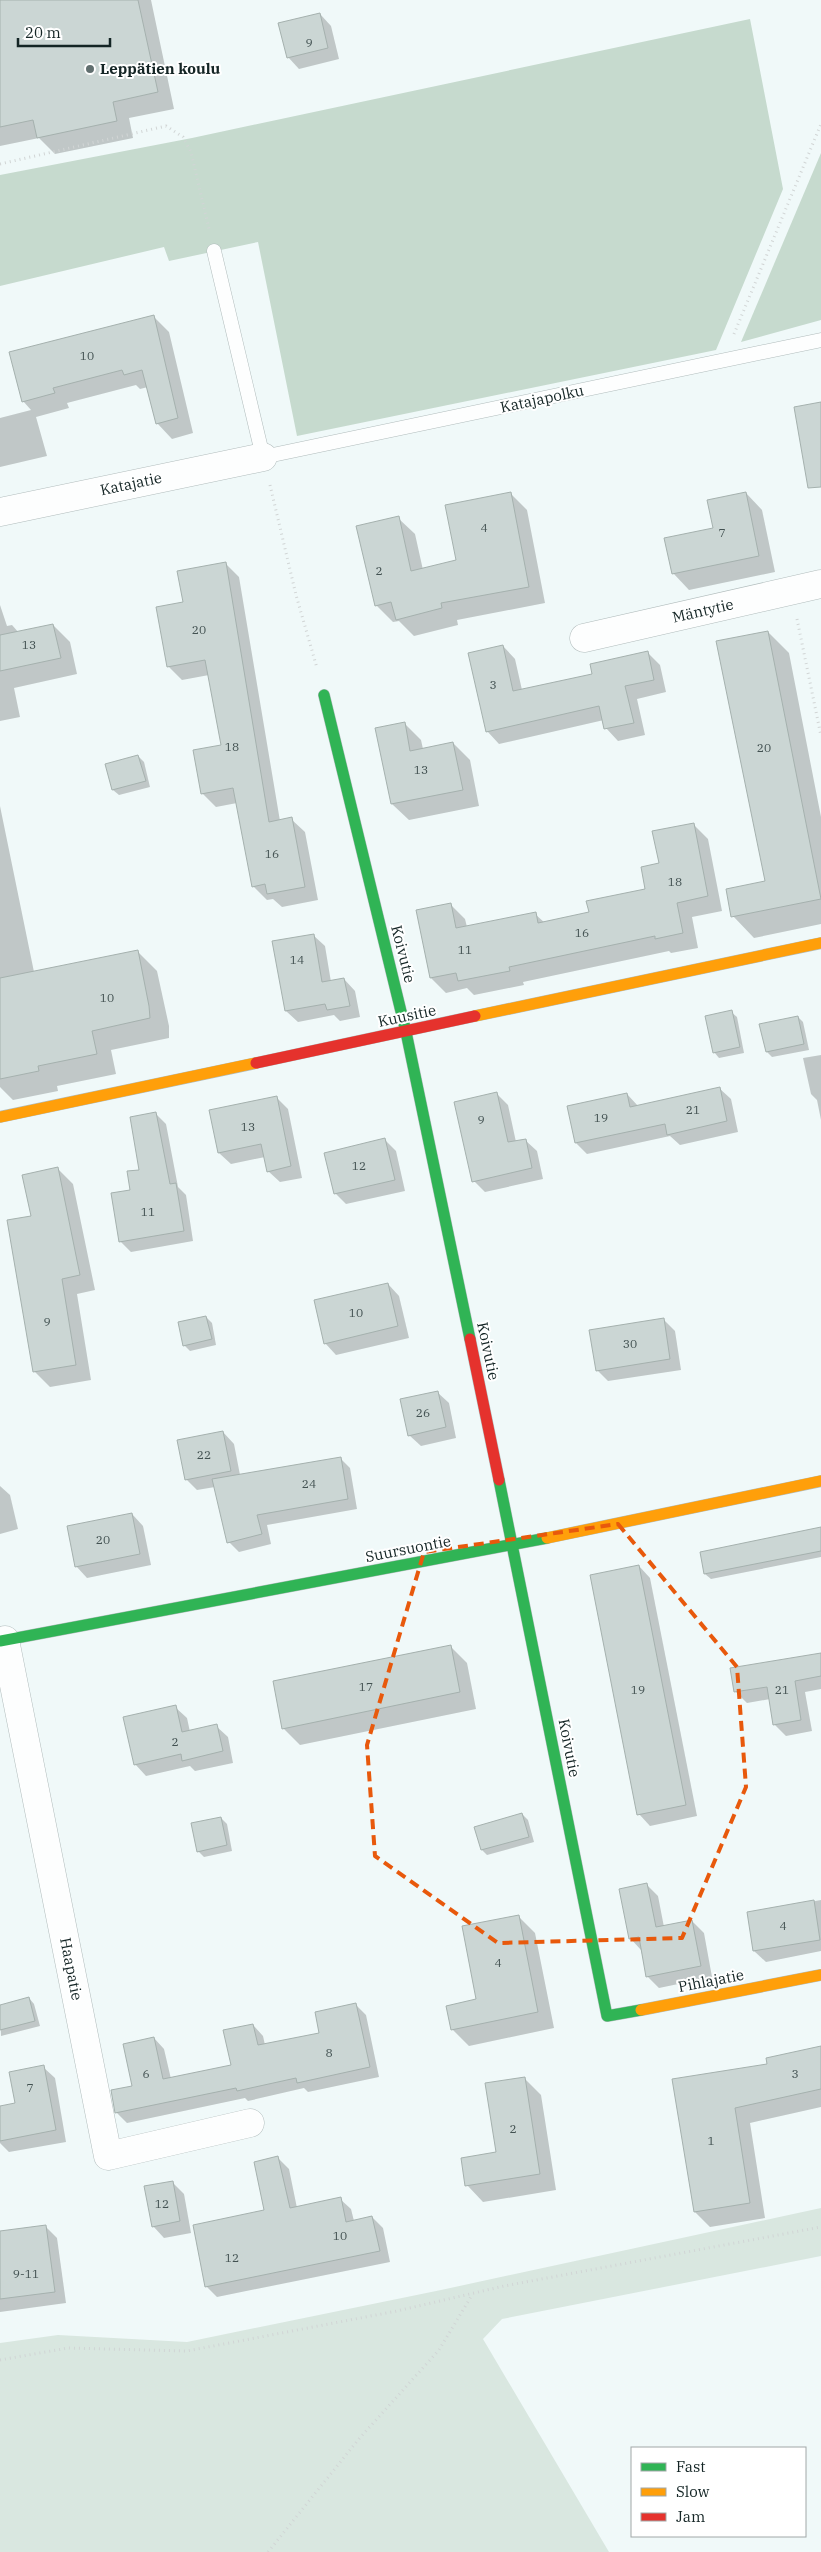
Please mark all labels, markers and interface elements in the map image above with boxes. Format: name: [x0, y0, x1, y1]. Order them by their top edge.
scale bar: [18, 15, 110, 47]
text: 20 m: [25, 23, 61, 42]
house number: 9: [305, 35, 313, 50]
place label: Leppätien koulu: [100, 59, 221, 78]
marker: Leppätien koulu: [84, 63, 96, 75]
house number: 10: [80, 348, 94, 363]
street label: Katajapolku: [498, 380, 585, 417]
street label: Katajatie: [98, 468, 163, 499]
house number: 4: [480, 520, 488, 535]
house number: 7: [718, 525, 726, 540]
house number: 2: [375, 563, 383, 578]
street label: Mäntytie: [670, 594, 735, 627]
house number: 20: [192, 622, 206, 637]
house number: 13: [22, 637, 36, 652]
house number: 3: [489, 677, 497, 692]
house number: 18: [225, 739, 239, 754]
house number: 20: [757, 740, 771, 755]
house number: 13: [414, 762, 428, 777]
house number: 16: [265, 846, 279, 861]
house number: 18: [668, 874, 682, 889]
street label: Koivutie: [387, 923, 420, 985]
house number: 16: [575, 925, 589, 940]
house number: 11: [458, 942, 472, 957]
house number: 14: [290, 952, 304, 967]
house number: 10: [100, 990, 114, 1005]
street label: Kuusitie: [376, 1000, 438, 1031]
house number: 21: [686, 1102, 700, 1117]
house number: 19: [594, 1110, 608, 1125]
house number: 9: [477, 1112, 485, 1127]
house number: 13: [241, 1119, 255, 1134]
house number: 12: [352, 1158, 366, 1173]
house number: 11: [141, 1204, 155, 1219]
house number: 10: [349, 1305, 363, 1320]
house number: 9: [43, 1314, 51, 1329]
street label: Koivutie: [473, 1320, 504, 1382]
house number: 30: [623, 1336, 637, 1351]
house number: 26: [416, 1405, 430, 1420]
house number: 22: [197, 1447, 211, 1462]
house number: 24: [302, 1476, 316, 1491]
street label: Suursuontie: [364, 1531, 452, 1566]
house number: 20: [96, 1532, 110, 1547]
house number: 17: [359, 1679, 373, 1694]
house number: 19: [631, 1682, 645, 1697]
house number: 21: [775, 1682, 789, 1697]
street label: Koivutie: [555, 1717, 584, 1779]
house number: 2: [171, 1734, 179, 1749]
house number: 4: [779, 1918, 787, 1933]
street label: Haapatie: [56, 1936, 87, 2002]
house number: 4: [494, 1955, 502, 1970]
street label: Pihlajatie: [676, 1965, 746, 1996]
house number: 8: [325, 2045, 333, 2060]
house number: 6: [142, 2066, 150, 2081]
house number: 3: [791, 2066, 799, 2081]
house number: 7: [26, 2080, 34, 2095]
house number: 2: [509, 2121, 517, 2136]
house number: 1: [707, 2133, 715, 2148]
house number: 12: [155, 2196, 169, 2211]
house number: 10: [333, 2228, 347, 2243]
house number: 12: [225, 2250, 239, 2265]
house number: 9-11: [13, 2266, 39, 2281]
legend: [631, 2447, 806, 2537]
text: Fast: [676, 2457, 706, 2476]
text: Slow: [676, 2482, 710, 2501]
text: Jam: [676, 2507, 705, 2526]

